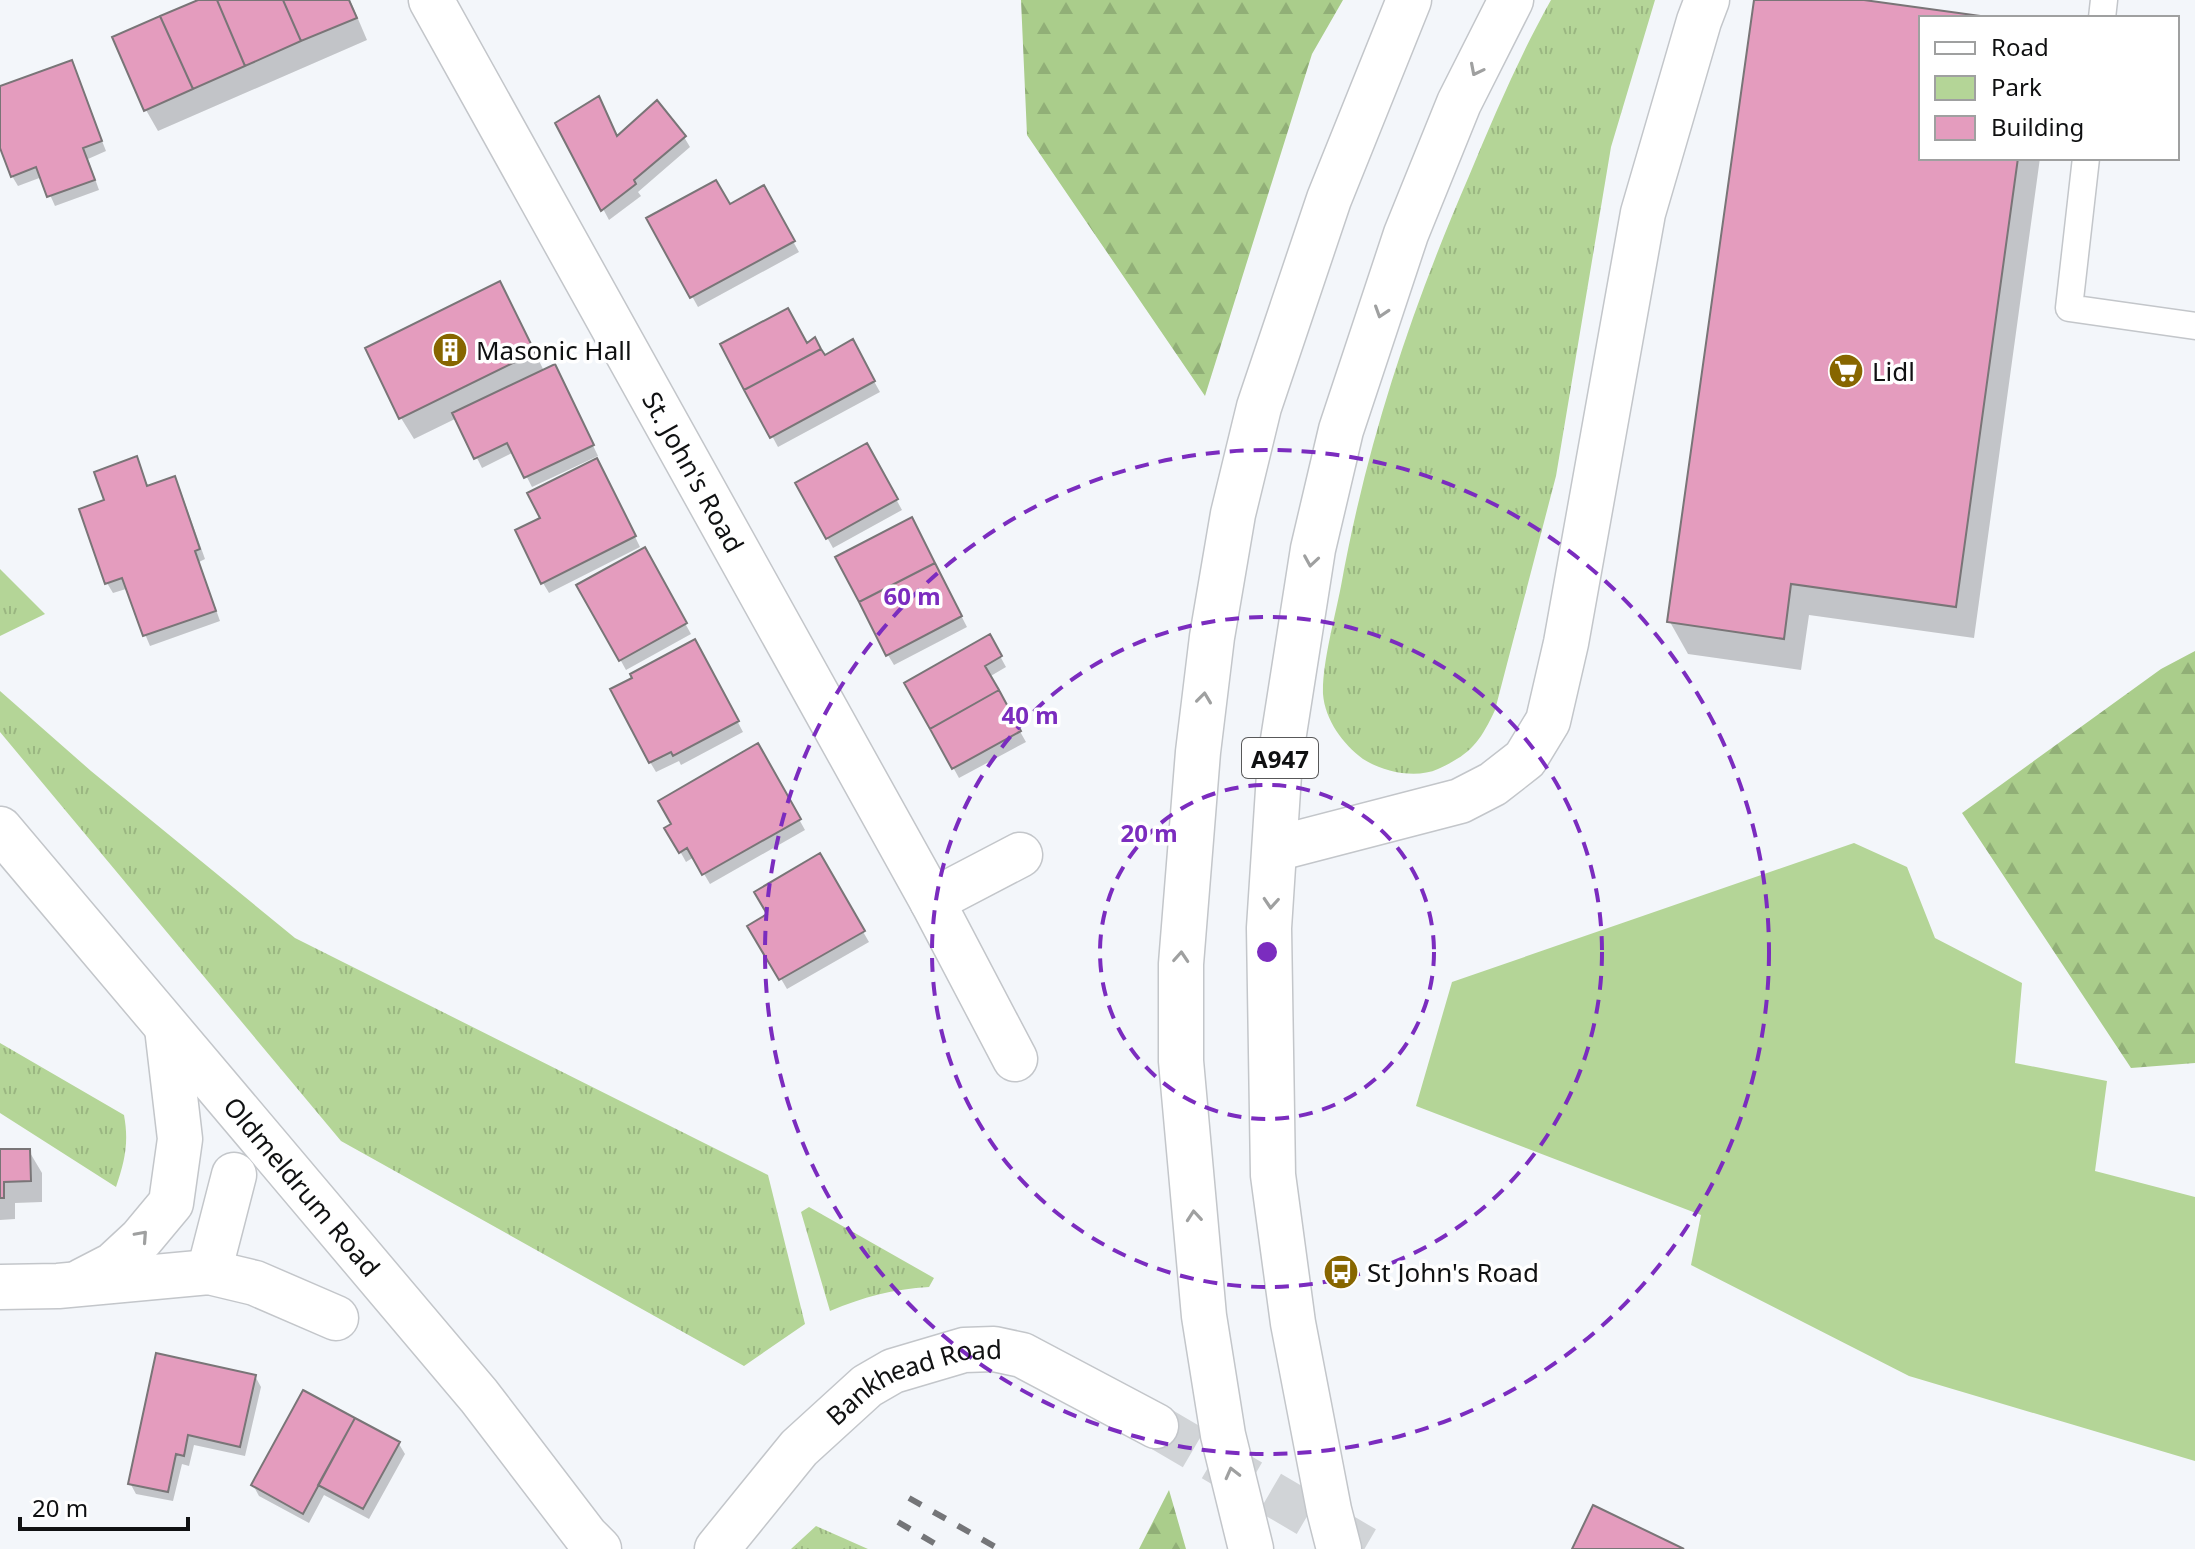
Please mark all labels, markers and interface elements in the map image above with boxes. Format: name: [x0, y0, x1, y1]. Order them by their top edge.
legend: [1919, 16, 2179, 160]
text: Road: [1991, 30, 2049, 63]
one-way arrow: [1470, 61, 1485, 76]
text: Park: [1991, 70, 2042, 103]
text: Building: [1991, 110, 2084, 143]
one-way arrow: [1375, 304, 1391, 318]
building icon: Masonic Hall: [431, 331, 469, 369]
place label: Masonic Hall: [476, 332, 632, 368]
supermarket icon: Lidl: [1827, 352, 1865, 390]
place label: Lidl: [1872, 353, 1915, 389]
street label: St. John's Road: [634, 385, 753, 559]
one-way arrow: [1303, 555, 1320, 568]
text: 60 m: [883, 579, 941, 612]
one-way arrow: [1196, 691, 1213, 704]
text: 40 m: [1001, 698, 1059, 731]
road number: A947: [1242, 738, 1318, 778]
text: 20 m: [1120, 816, 1178, 849]
one-way arrow: [1263, 897, 1280, 910]
centre of rings: [1253, 938, 1281, 966]
one-way arrow: [1172, 950, 1189, 963]
street label: Oldmeldrum Road: [216, 1089, 388, 1284]
one-way arrow: [1185, 1209, 1202, 1222]
one-way arrow: [133, 1231, 147, 1246]
bus stop icon: St John's Road: [1322, 1253, 1360, 1291]
place label: St John's Road: [1367, 1254, 1539, 1290]
street label: Bankhead Road: [818, 1331, 1002, 1433]
one-way arrow: [1224, 1467, 1241, 1481]
scale bar: [20, 1481, 188, 1531]
text: 20 m: [32, 1491, 88, 1524]

